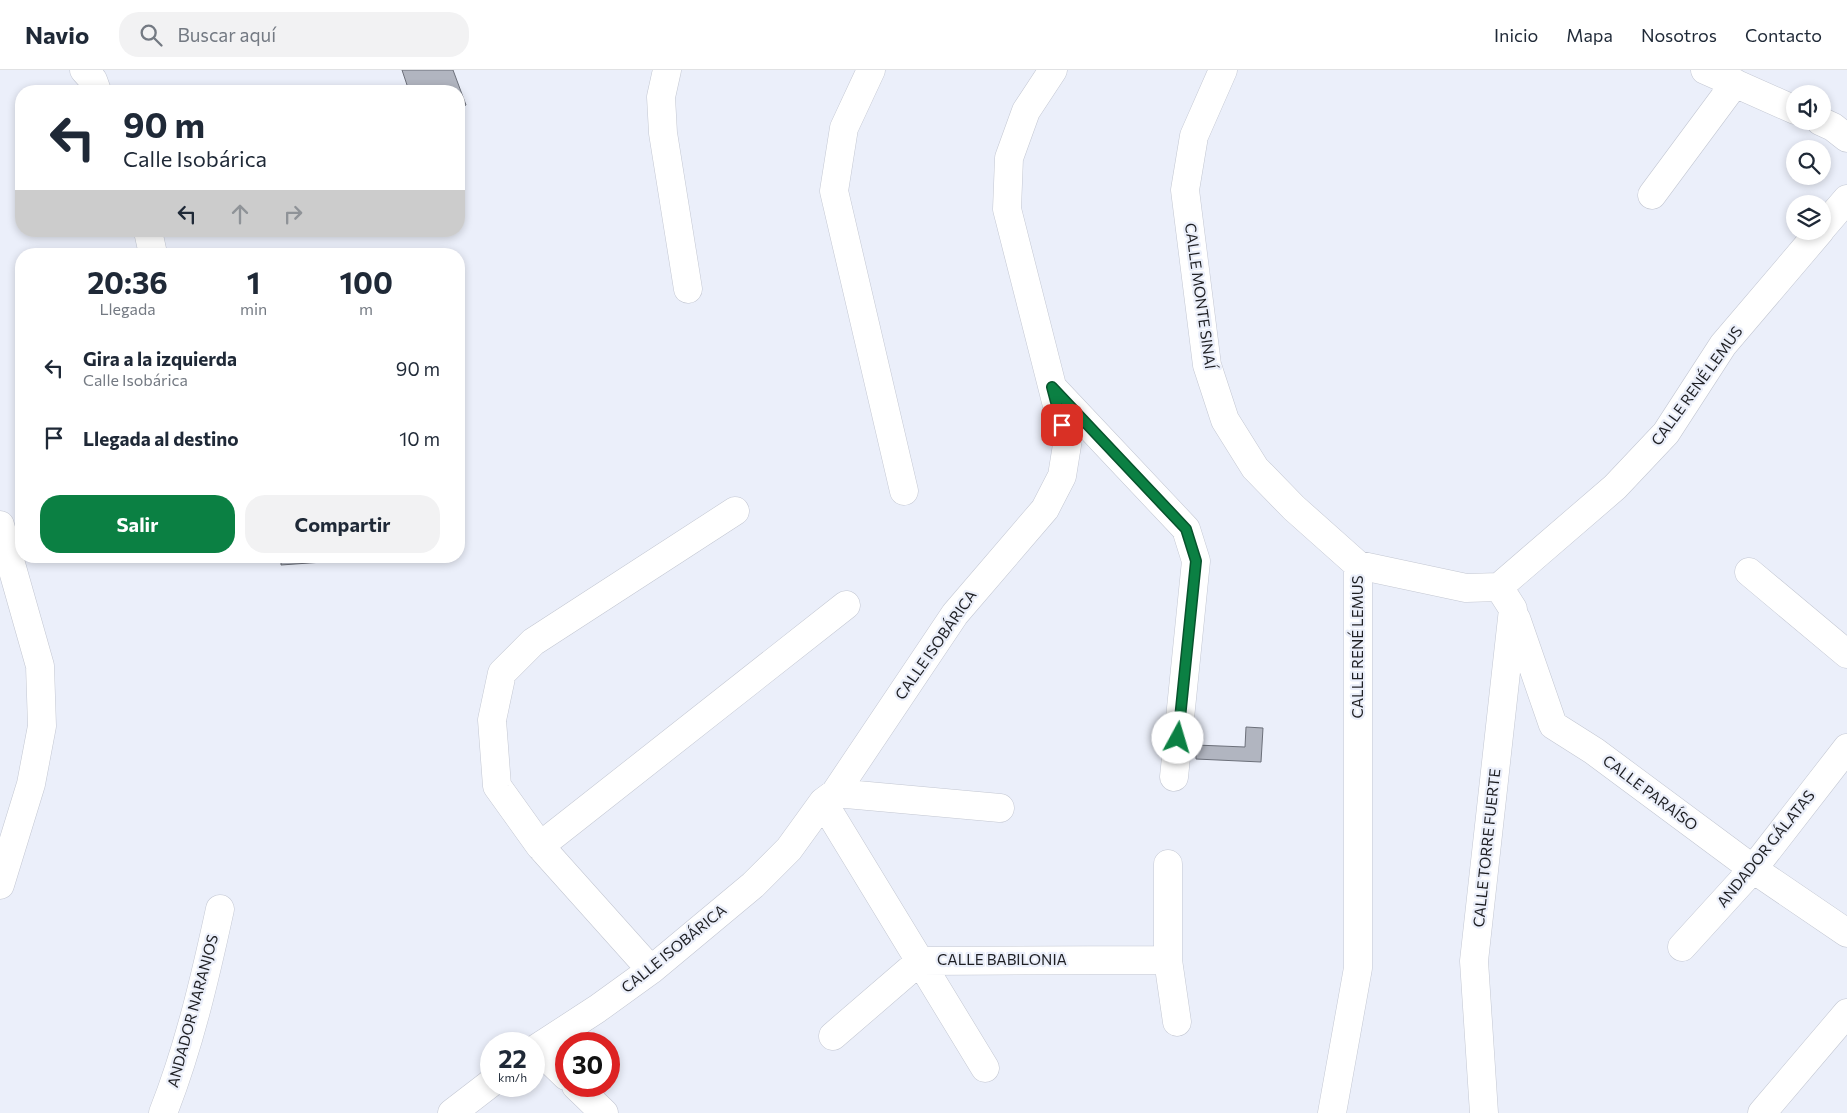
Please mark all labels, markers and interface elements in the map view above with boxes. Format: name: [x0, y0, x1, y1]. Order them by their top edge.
search box: [119, 12, 469, 57]
text: Navio: [25, 20, 89, 49]
icon: search: [137, 21, 165, 49]
text: Buscar aquí: [177, 23, 276, 46]
text: Inicio: [1494, 24, 1538, 46]
text: Mapa: [1566, 24, 1613, 46]
text: Nosotros: [1641, 24, 1717, 46]
text: Contacto: [1745, 24, 1822, 46]
map controls: [1786, 85, 1831, 240]
button: sound: [1786, 85, 1831, 130]
text: 90 m: [123, 102, 205, 145]
icon: left: [40, 105, 105, 170]
button: search: [1786, 140, 1831, 185]
text: Calle Isobárica: [123, 145, 267, 172]
button: layers: [1786, 195, 1831, 240]
icon: left: [173, 200, 201, 228]
icon: ahead: [226, 200, 254, 228]
icon: right: [279, 200, 307, 228]
street label: CALLE MONTE SINAÍ: [1182, 221, 1221, 371]
text: 20:36: [87, 263, 168, 300]
text: 1: [247, 263, 260, 300]
text: 100: [339, 263, 393, 300]
text: Llegada: [99, 299, 156, 318]
text: min: [240, 299, 267, 318]
text: m: [359, 299, 373, 318]
street label: CALLE RENÉ LEMUS: [1646, 322, 1746, 449]
text: Gira a la izquierda: [83, 347, 237, 370]
icon: left: [40, 354, 68, 382]
text: 90 m: [396, 357, 440, 380]
text: Calle Isobárica: [83, 370, 188, 389]
pin: [1041, 404, 1083, 446]
icon: arrive: [1048, 411, 1076, 439]
icon: arrive: [40, 424, 68, 452]
text: Llegada al destino: [83, 427, 239, 450]
text: 10 m: [399, 427, 440, 450]
button: Salir: [40, 495, 235, 553]
button: Compartir: [245, 495, 440, 553]
street label: CALLE RENÉ LEMUS: [1347, 575, 1366, 719]
street label: CALLE ISOBÁRICA: [890, 586, 980, 703]
position arrow: [1151, 711, 1203, 763]
street label: CALLE PARAÍSO: [1600, 750, 1702, 834]
street label: CALLE TORRE FUERTE: [1469, 768, 1503, 928]
street label: ANDADOR GÁLATAS: [1712, 785, 1818, 910]
street label: CALLE ISOBÁRICA: [617, 900, 729, 996]
street label: ANDADOR NARANJOS: [163, 932, 221, 1089]
street label: CALLE BABILONIA: [937, 950, 1067, 968]
speed limit sign: 30: [555, 1032, 620, 1097]
text: 22: [498, 1043, 527, 1073]
text: km/h: [498, 1070, 527, 1084]

